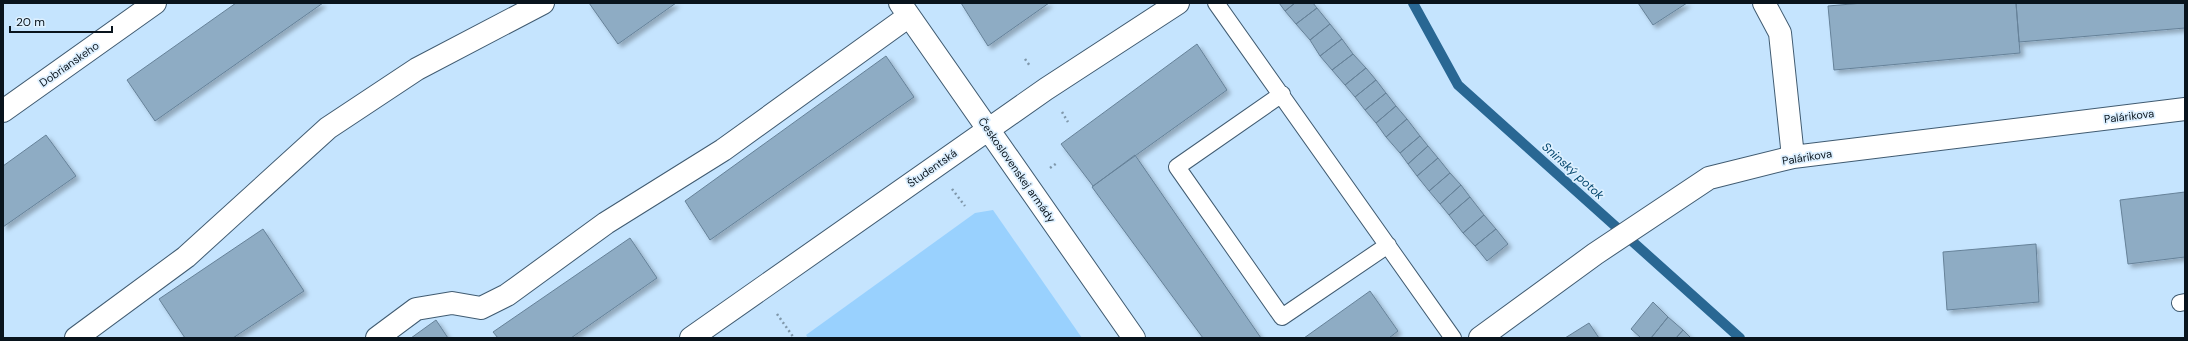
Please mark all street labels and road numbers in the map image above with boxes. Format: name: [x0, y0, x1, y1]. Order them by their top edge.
street label: Dobrianskeho: [36, 38, 102, 90]
street label: Palárikova: [2103, 106, 2155, 126]
street label: Československej armády: [975, 115, 1059, 225]
street label: Študentská: [904, 146, 960, 190]
street label: Palárikova: [1781, 146, 1833, 168]

